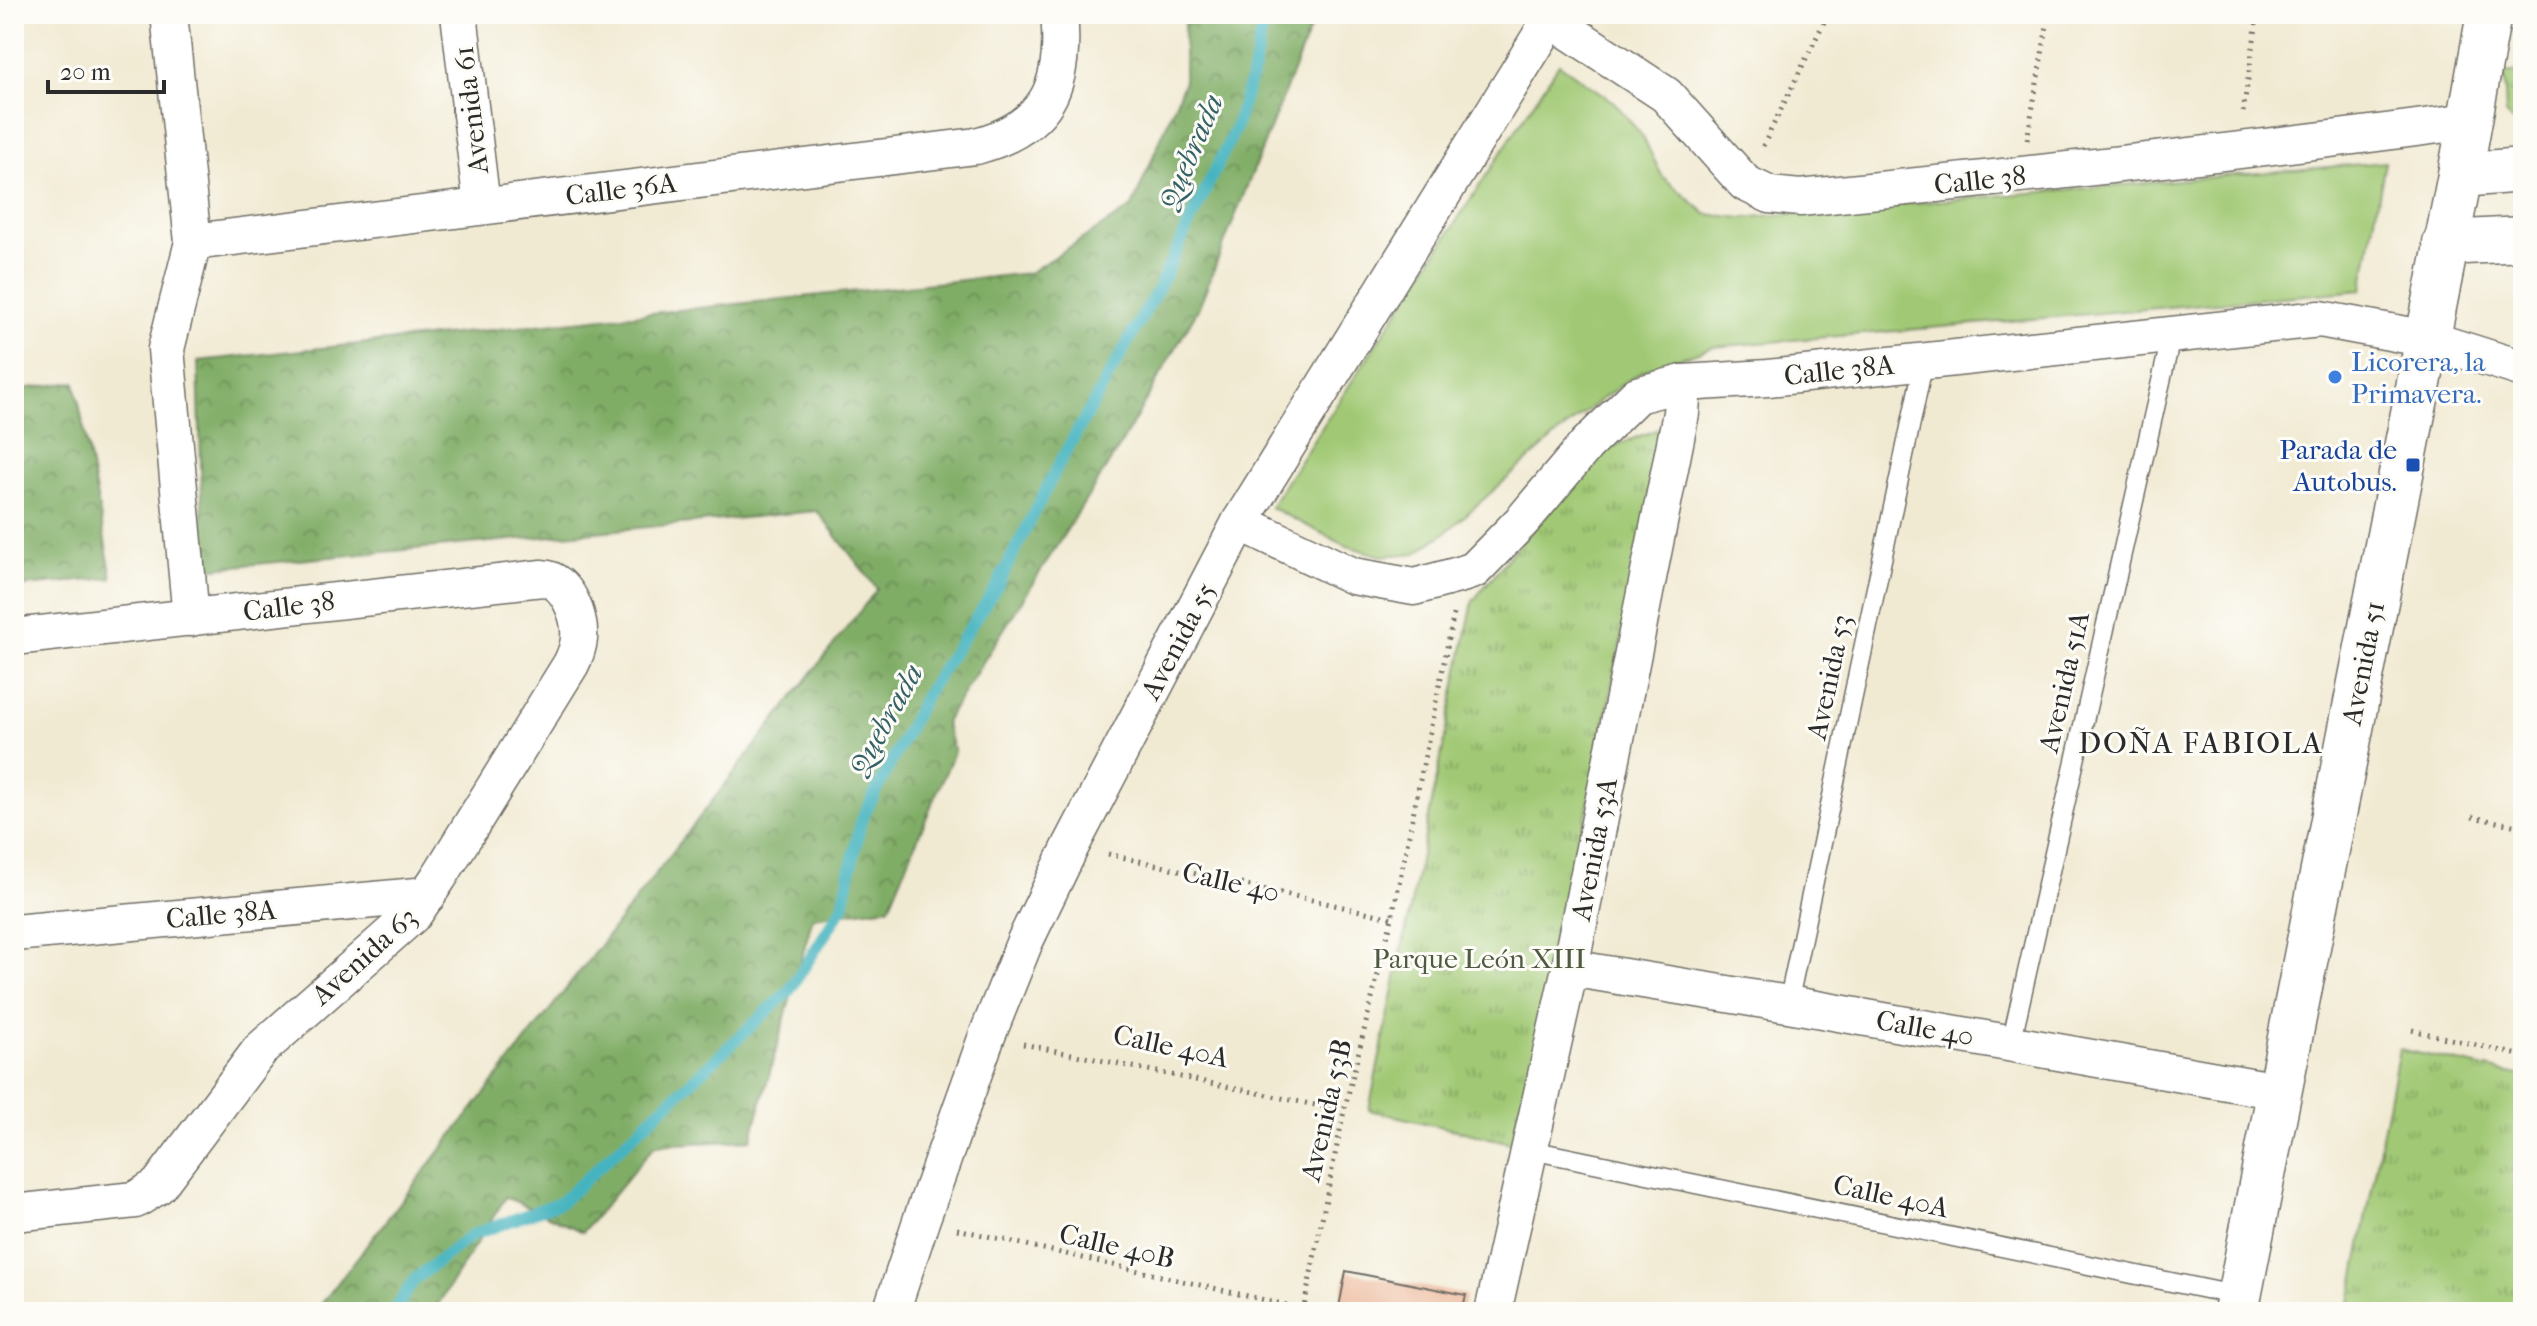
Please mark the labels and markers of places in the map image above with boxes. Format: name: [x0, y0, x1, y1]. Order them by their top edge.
place label: Licorera, la Primavera.: [2351, 345, 2487, 410]
marker: Licorera, la Primavera.: [2326, 368, 2344, 386]
place label: Parada de Autobus.: [2279, 433, 2397, 498]
marker: Parada de Autobus.: [2404, 456, 2422, 474]

